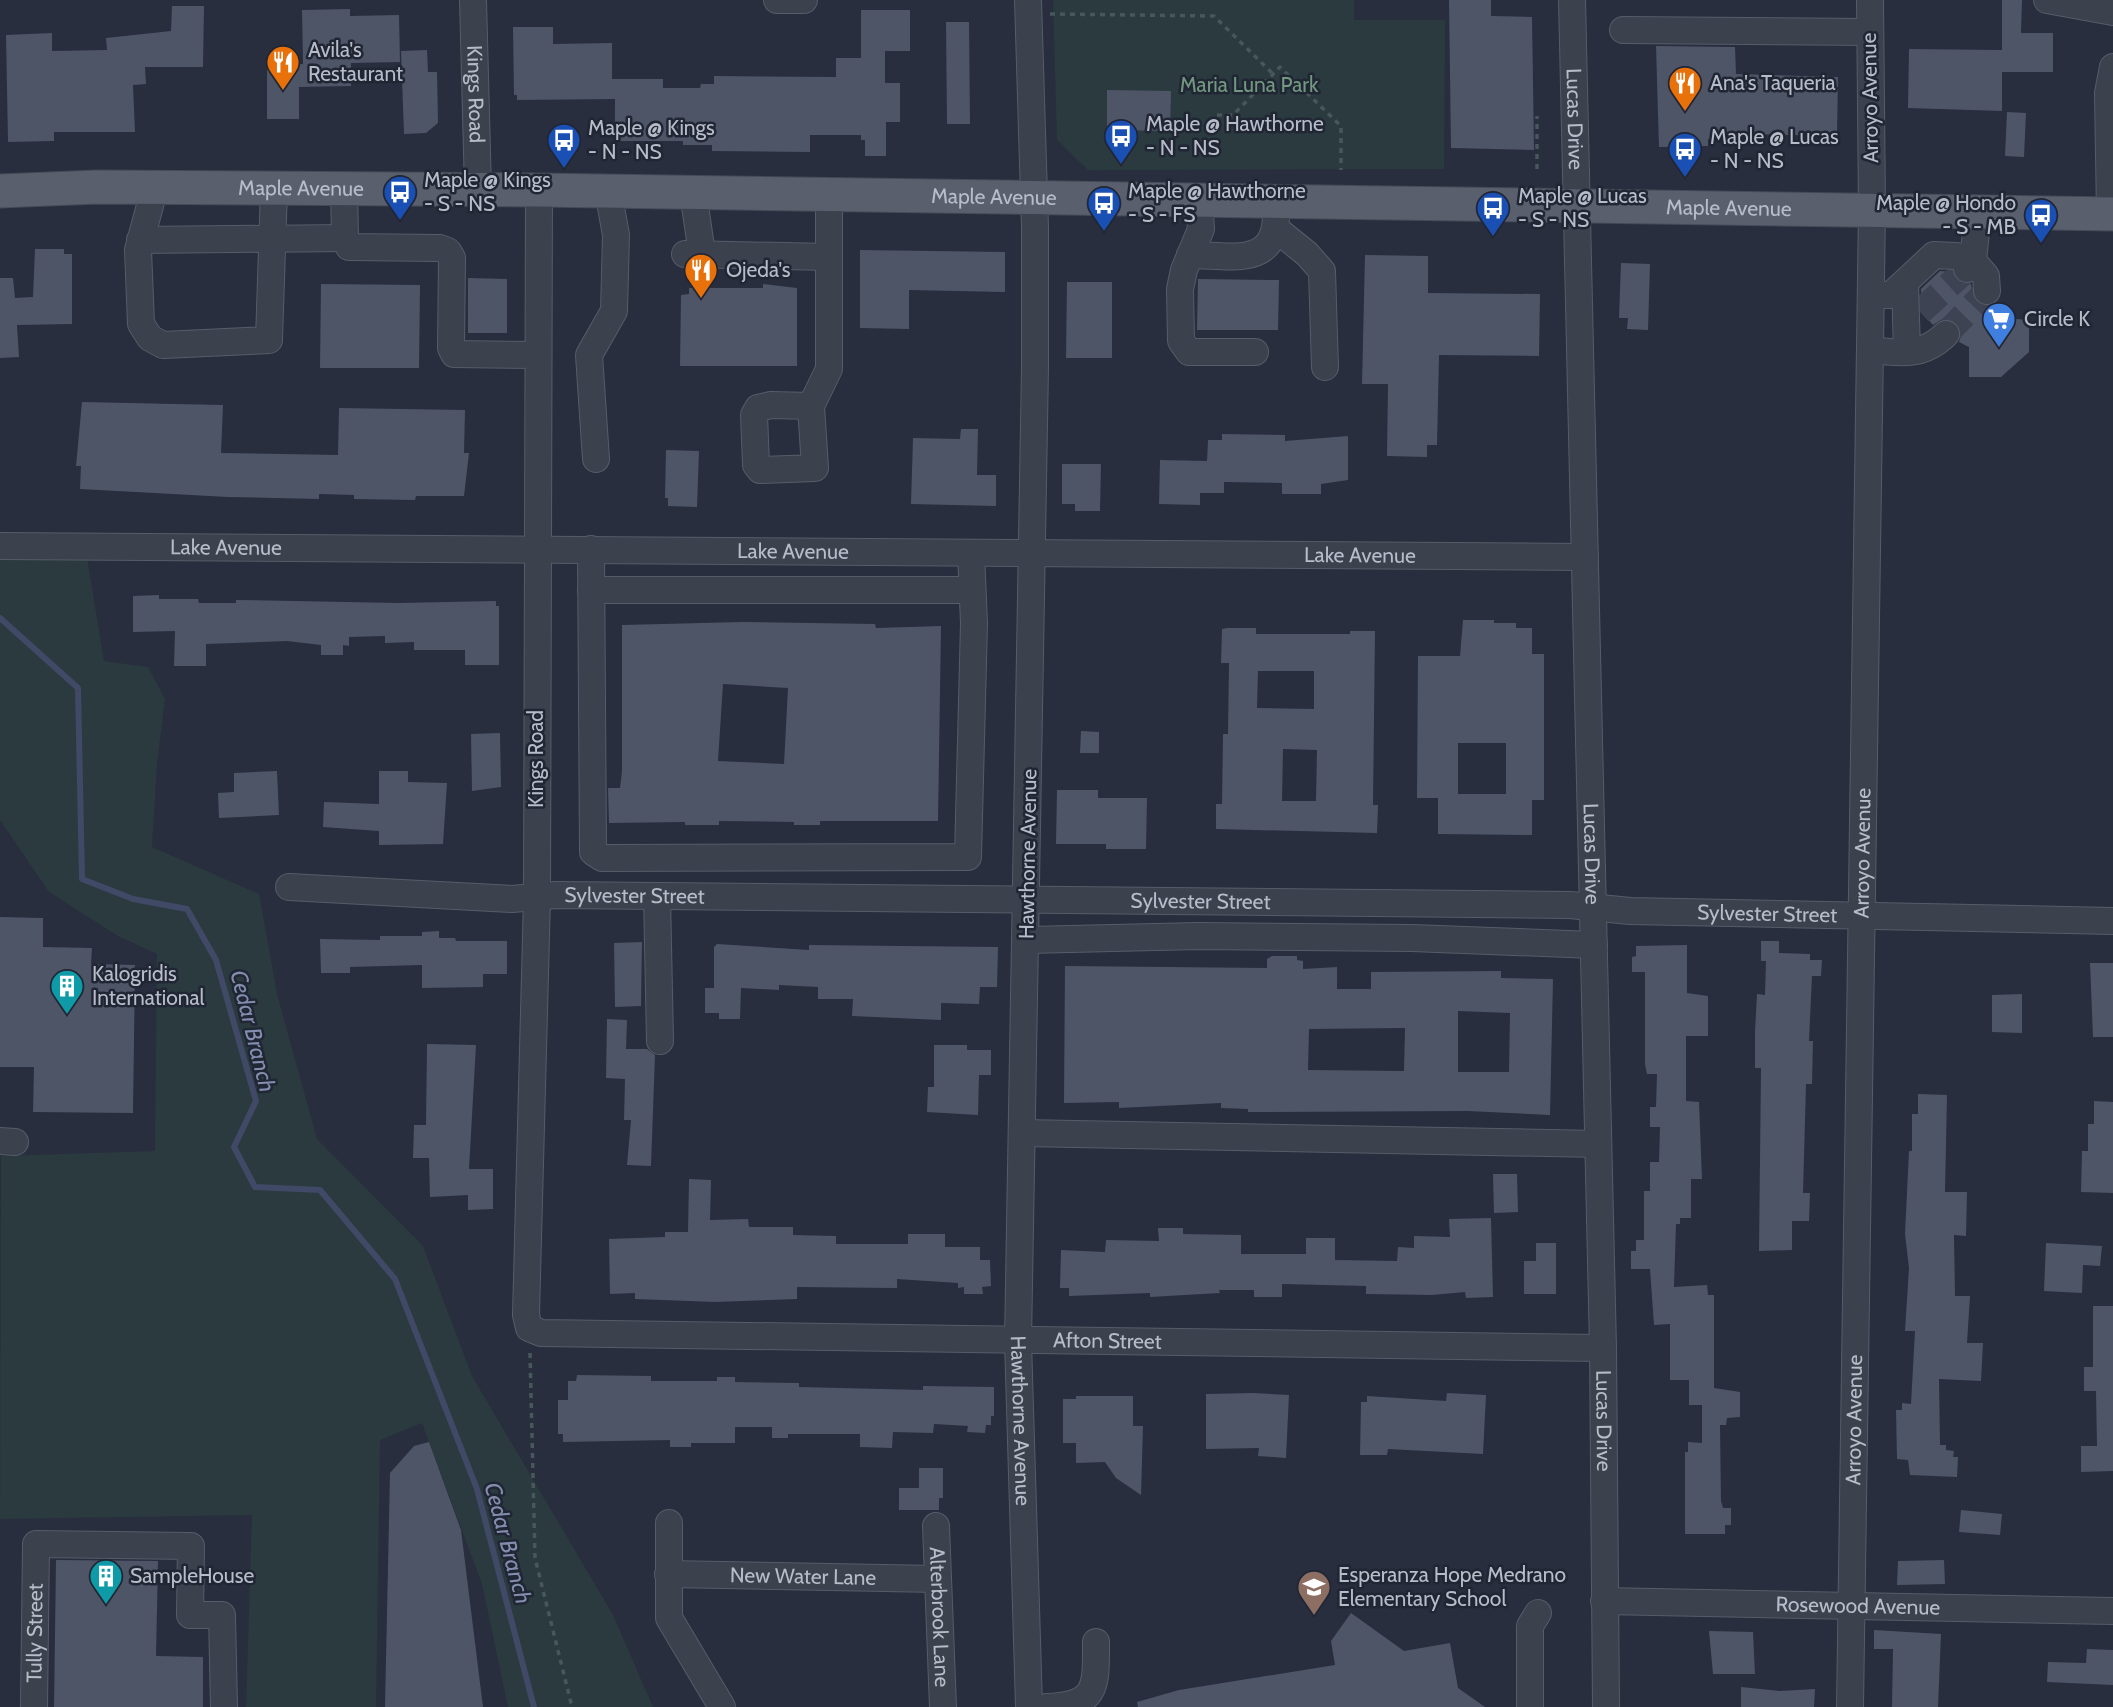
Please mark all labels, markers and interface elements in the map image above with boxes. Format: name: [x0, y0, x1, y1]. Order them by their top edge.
street label: Arroyo Avenue: [1856, 32, 1883, 163]
place label: Avila's Restaurant: [308, 37, 403, 86]
restaurant icon: Avila's Restaurant: [264, 43, 302, 92]
street label: Kings Road: [462, 45, 490, 143]
restaurant icon: Ana's Taqueria: [1666, 64, 1704, 113]
street label: Lucas Drive: [1562, 68, 1589, 170]
place label: Ana's Taqueria: [1710, 70, 1836, 95]
park label: Maria Luna Park: [1180, 72, 1319, 97]
place label: Maple @ Hawthorne - N - NS: [1146, 111, 1324, 160]
place label: Maple @ Kings - N - NS: [588, 115, 715, 164]
bus stop icon: Maple @ Hawthorne - N - NS: [1102, 117, 1140, 166]
bus stop icon: Maple @ Kings - N - NS: [545, 121, 583, 170]
place label: Maple @ Lucas - N - NS: [1710, 124, 1839, 173]
bus stop icon: Maple @ Lucas - N - NS: [1666, 130, 1704, 179]
place label: Maple @ Kings - S - NS: [424, 167, 551, 216]
bus stop icon: Maple @ Kings - S - NS: [381, 173, 419, 222]
street label: Maple Avenue: [238, 175, 364, 201]
place label: Maple @ Hawthorne - S - FS: [1128, 178, 1306, 227]
street label: Maple Avenue: [931, 183, 1057, 210]
place label: Maple @ Lucas - S - NS: [1518, 183, 1647, 232]
bus stop icon: Maple @ Hawthorne - S - FS: [1085, 184, 1123, 233]
bus stop icon: Maple @ Lucas - S - NS: [1474, 189, 1512, 238]
place label: Maple @ Hondo - S - MB: [1876, 190, 2016, 239]
street label: Maple Avenue: [1666, 194, 1792, 221]
bus stop icon: Maple @ Hondo - S - MB: [2022, 196, 2060, 245]
restaurant icon: Ojeda's: [682, 251, 720, 300]
place label: Ojeda's: [726, 257, 791, 283]
supermarket icon: Circle K: [1980, 300, 2018, 349]
place label: Circle K: [2024, 306, 2090, 331]
street label: Lake Avenue: [170, 534, 282, 560]
street label: Lake Avenue: [737, 538, 849, 564]
street label: Lake Avenue: [1304, 542, 1416, 568]
street label: Kings Road: [523, 710, 548, 808]
street label: Hawthorne Avenue: [1014, 768, 1041, 939]
street label: Arroyo Avenue: [1849, 787, 1876, 919]
street label: Lucas Drive: [1578, 803, 1606, 905]
street label: Sylvester Street: [564, 882, 705, 908]
street label: Sylvester Street: [1130, 888, 1271, 914]
street label: Sylvester Street: [1697, 899, 1837, 927]
place label: Kalogridis International: [92, 961, 205, 1010]
building icon: Kalogridis International: [48, 967, 86, 1016]
water label: Cedar Branch: [224, 967, 282, 1095]
street label: Afton Street: [1053, 1327, 1162, 1354]
street label: Hawthorne Avenue: [1006, 1335, 1036, 1506]
street label: Arroyo Avenue: [1840, 1354, 1867, 1486]
street label: Lucas Drive: [1591, 1370, 1617, 1472]
water label: Cedar Branch: [478, 1479, 538, 1607]
street label: Alterbrook Lane: [925, 1546, 955, 1688]
building icon: SampleHouse: [87, 1557, 125, 1606]
street label: New Water Lane: [730, 1562, 877, 1590]
place label: Esperanza Hope Medrano Elementary School: [1338, 1562, 1566, 1611]
place label: SampleHouse: [130, 1563, 255, 1588]
school or university icon: Esperanza Hope Medrano Elementary School: [1295, 1568, 1333, 1617]
street label: Tully Street: [21, 1583, 48, 1683]
street label: Rosewood Avenue: [1775, 1591, 1941, 1620]

